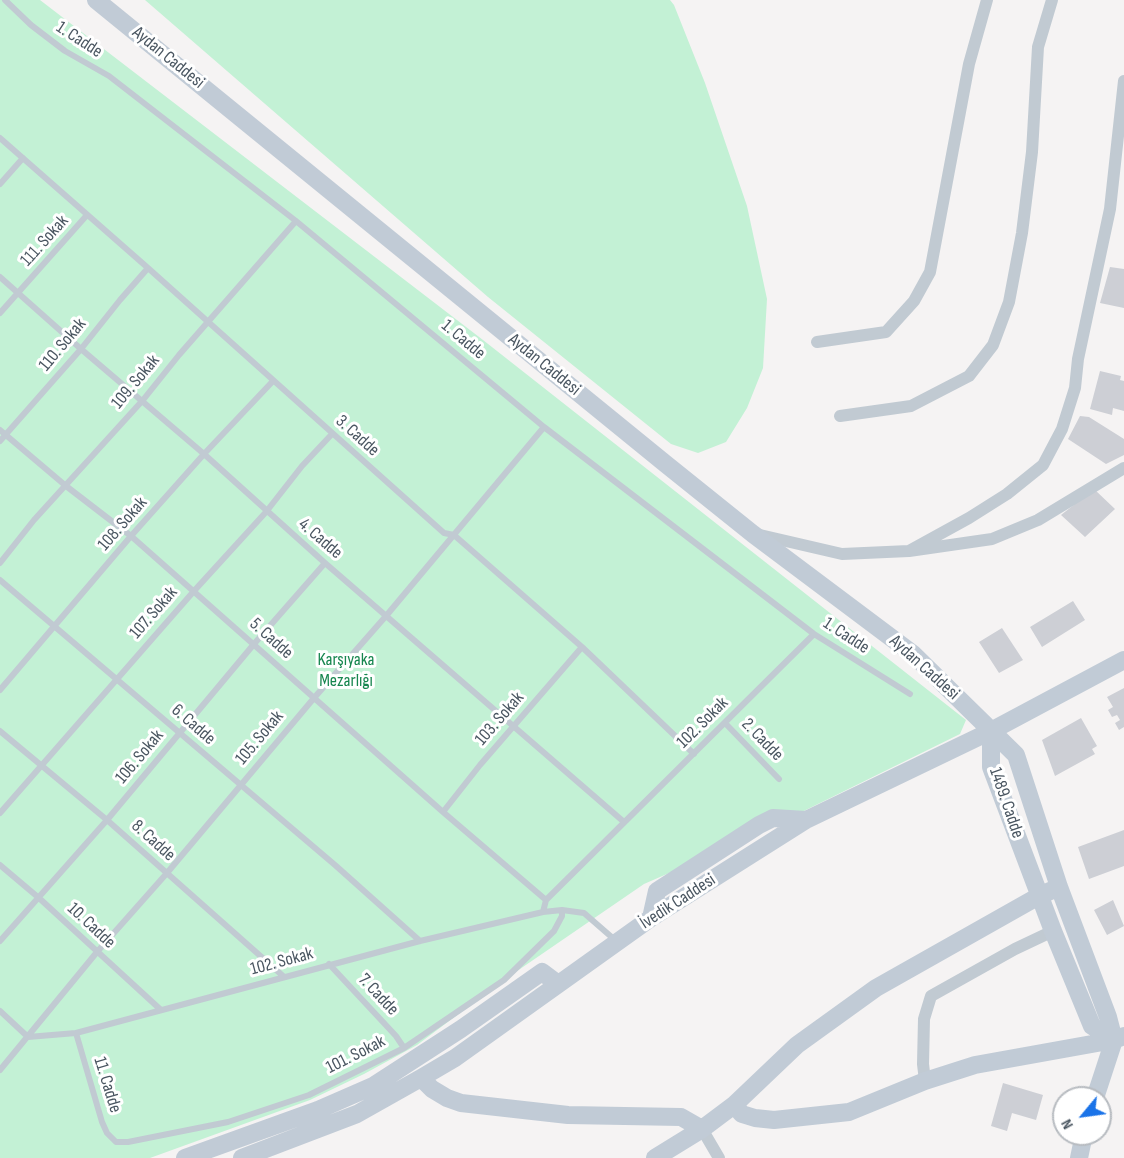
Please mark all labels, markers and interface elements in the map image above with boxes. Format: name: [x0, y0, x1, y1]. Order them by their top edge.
street label: 1. Cadde: [52, 17, 106, 63]
street label: Aydan Caddesi: [128, 22, 208, 94]
street label: 111. Sokak: [16, 211, 74, 271]
street label: 110. Sokak: [35, 314, 91, 376]
street label: 1. Cadde: [437, 315, 489, 365]
street label: Aydan Caddesi: [504, 329, 584, 401]
street label: 109. Sokak: [107, 351, 165, 413]
street label: 3. Cadde: [331, 411, 383, 461]
street label: 108. Sokak: [94, 493, 152, 555]
street label: 4. Cadde: [294, 514, 346, 564]
street label: 107. Sokak: [126, 583, 182, 643]
street label: 1. Cadde: [819, 613, 873, 659]
street label: 5. Cadde: [245, 614, 297, 664]
street label: Aydan Caddesi: [885, 631, 963, 705]
park label: Karşıyaka Mezarlığı: [317, 649, 375, 692]
street label: 103. Sokak: [471, 688, 529, 750]
street label: 102. Sokak: [673, 693, 733, 753]
street label: 6. Cadde: [167, 700, 219, 750]
street label: 105. Sokak: [231, 707, 289, 769]
street label: 2. Cadde: [736, 714, 788, 766]
street label: 106. Sokak: [111, 726, 169, 788]
street label: 1489. Cadde: [984, 765, 1028, 841]
street label: 8. Cadde: [127, 816, 179, 866]
street label: İvedik Caddesi: [636, 870, 720, 934]
street label: 10. Cadde: [63, 898, 119, 954]
street label: 102. Sokak: [248, 943, 316, 981]
street label: 7. Cadde: [353, 970, 403, 1020]
street label: 101. Sokak: [323, 1031, 389, 1079]
street label: 11. Cadde: [88, 1055, 126, 1115]
north arrow: [1052, 1086, 1112, 1146]
text: N: [1057, 1116, 1078, 1132]

